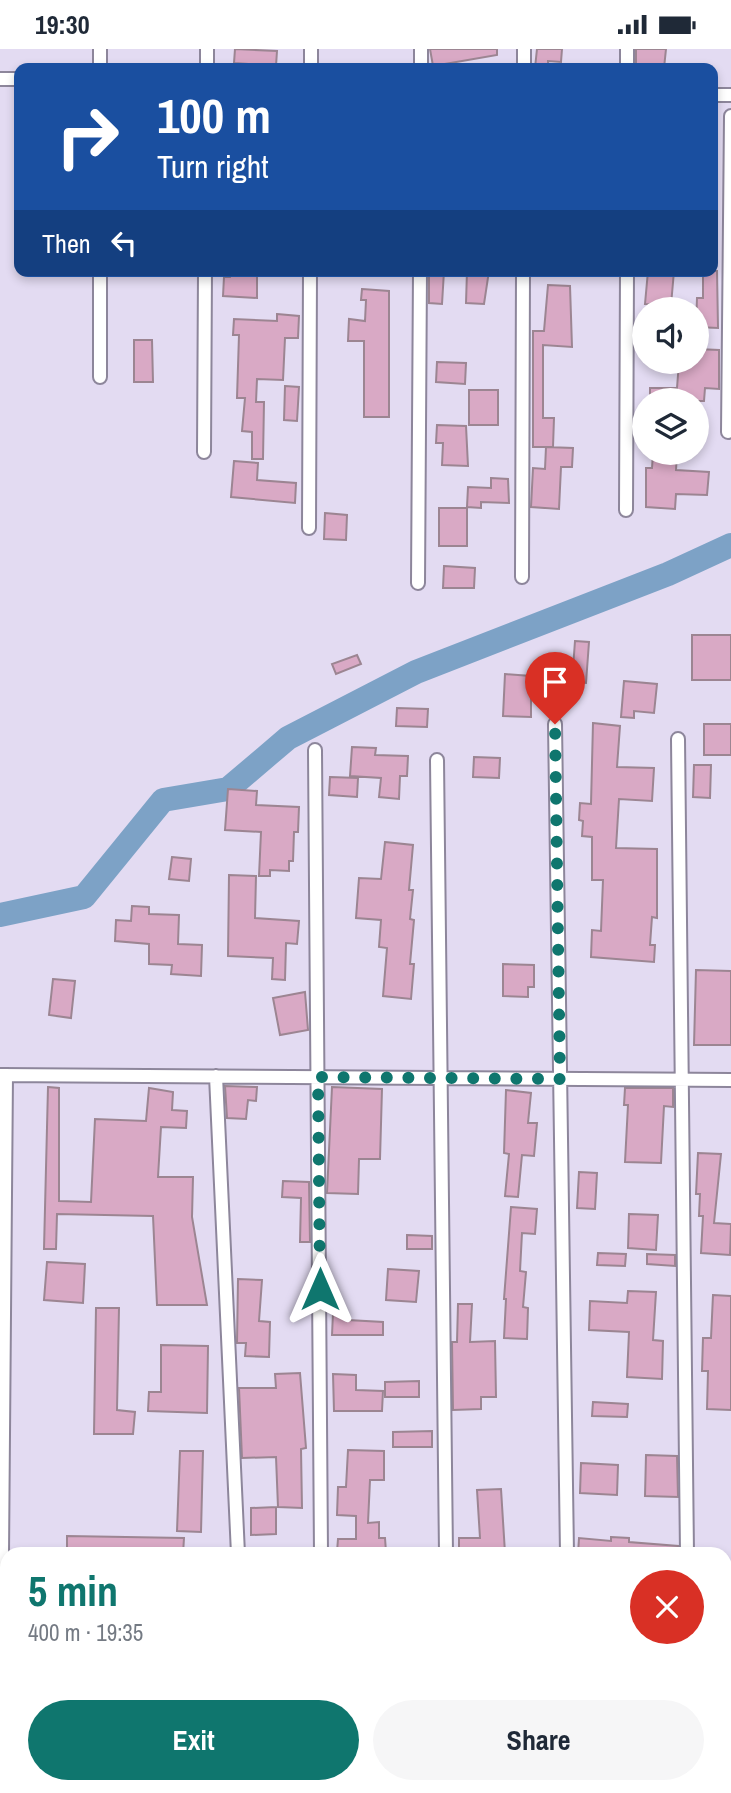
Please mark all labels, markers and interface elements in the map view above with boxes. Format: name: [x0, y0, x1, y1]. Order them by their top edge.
text: 19:30: [35, 7, 90, 42]
text: 100 m: [157, 82, 271, 148]
icon: right: [42, 91, 133, 182]
text: Turn right: [157, 145, 269, 188]
icon: left: [105, 224, 143, 262]
text: Then: [42, 226, 91, 261]
map controls: [632, 297, 709, 465]
button: sound: [632, 297, 709, 374]
button: layers: [632, 388, 709, 465]
pin: [525, 652, 585, 724]
icon: arrive: [536, 663, 574, 701]
position arrow: [283, 1252, 357, 1326]
text: 5 min: [28, 1563, 118, 1619]
button: close: [630, 1570, 704, 1644]
text: 400 m · 19:35: [28, 1617, 143, 1648]
button: Exit: [28, 1700, 359, 1780]
button: Share: [373, 1700, 704, 1780]

